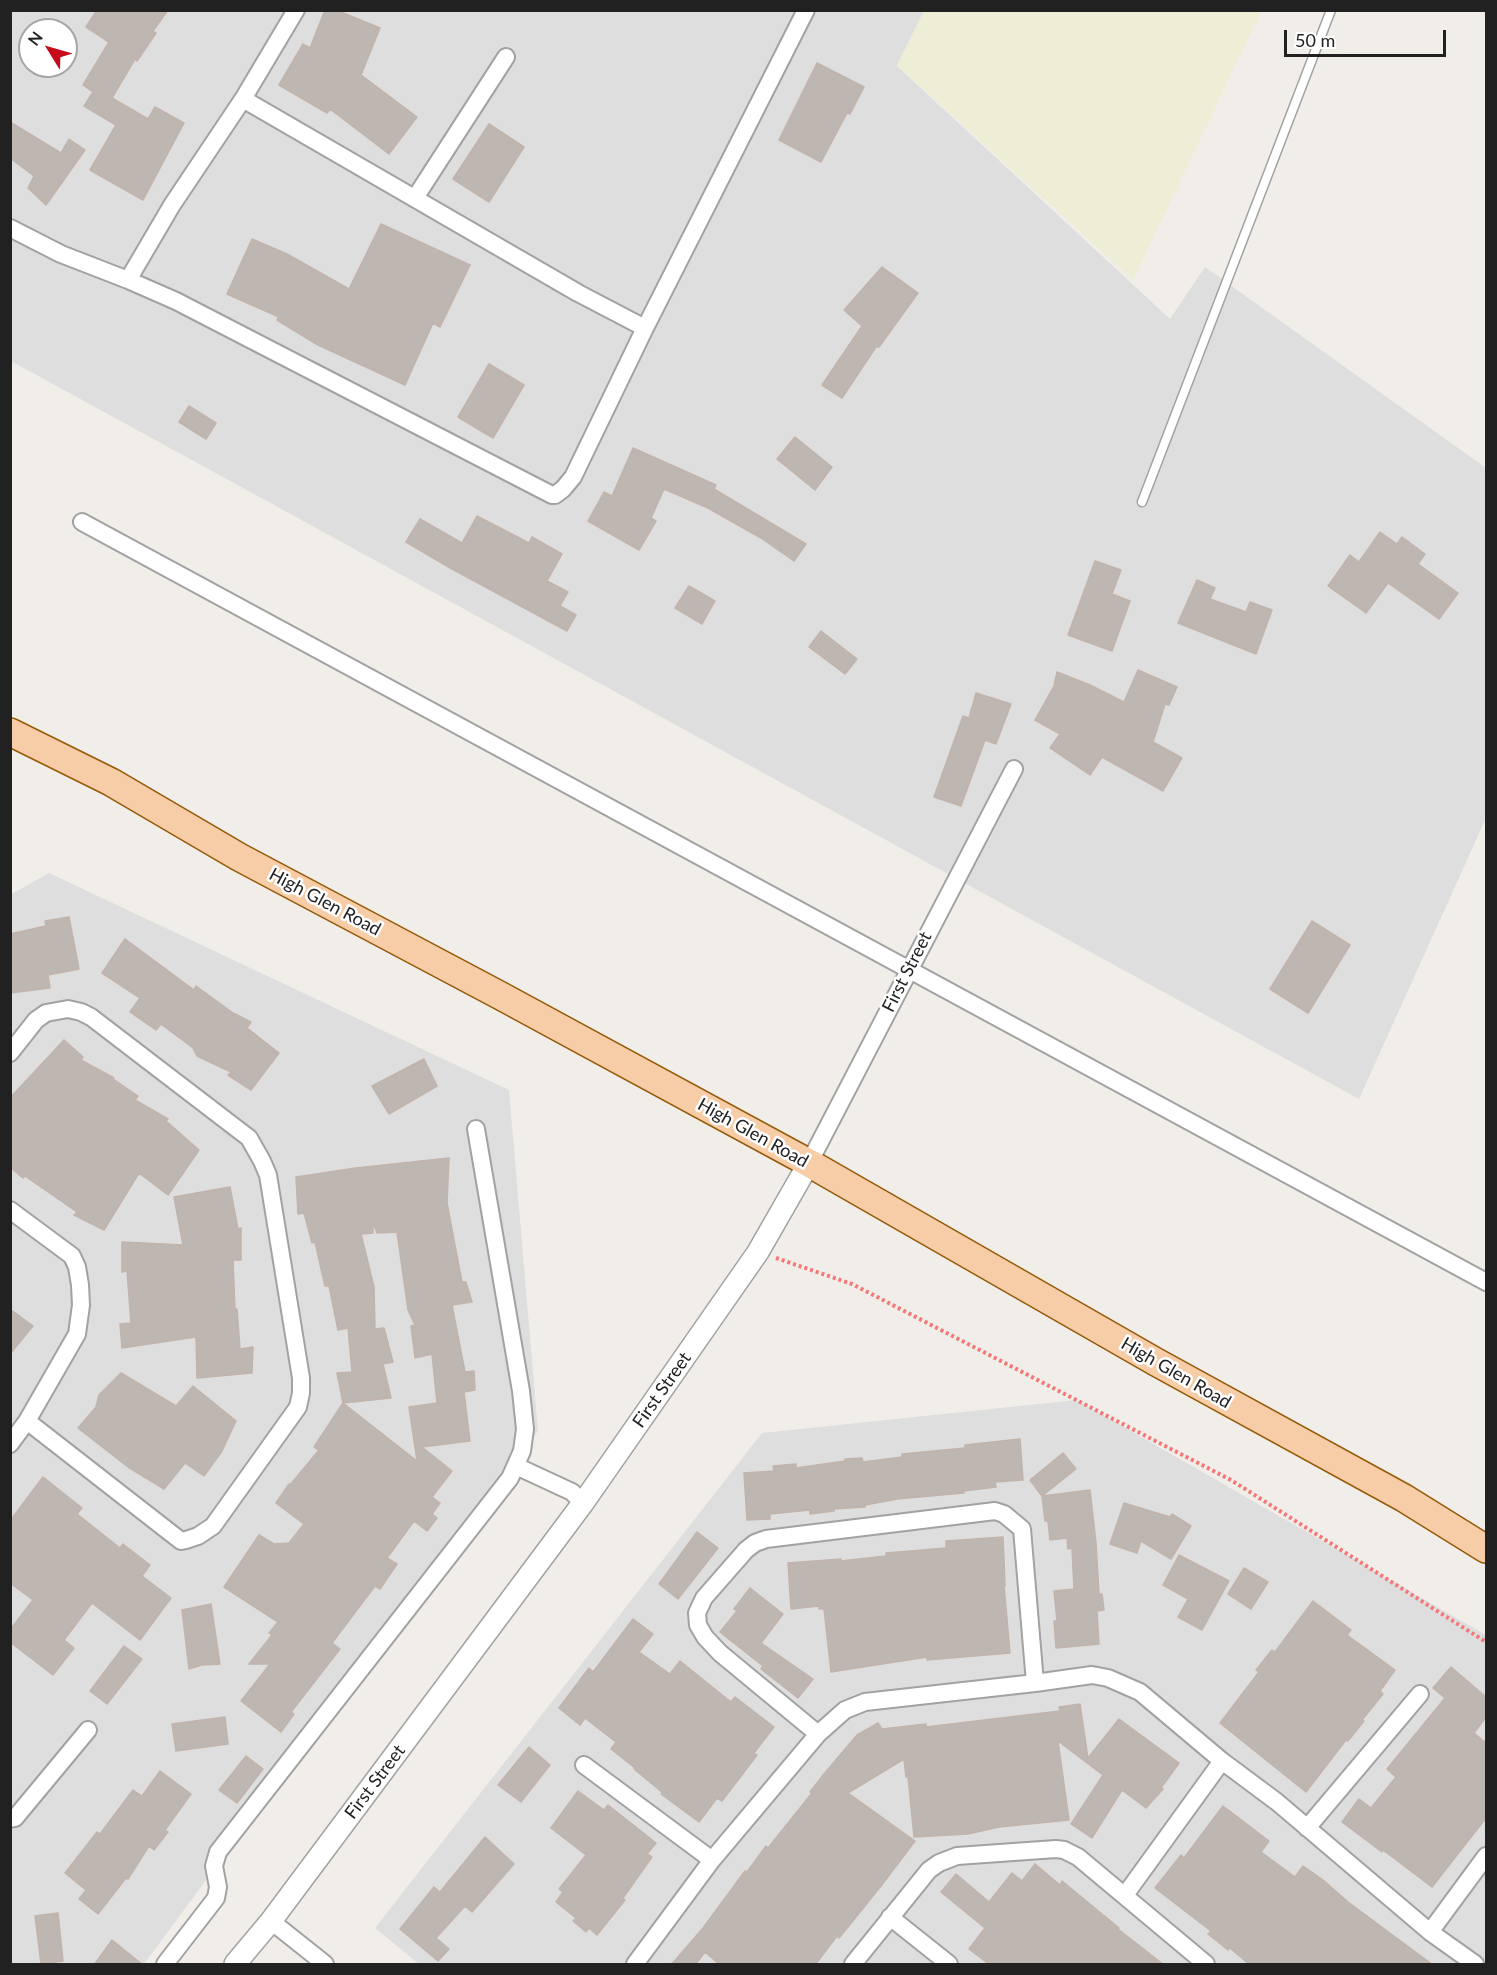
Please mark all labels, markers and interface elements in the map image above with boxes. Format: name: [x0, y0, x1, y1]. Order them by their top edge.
north arrow: [18, 18, 78, 78]
scale bar: [1287, 18, 1449, 56]
text: N: [24, 27, 46, 49]
text: 50 m: [1295, 29, 1335, 51]
street label: High Glen Road: [265, 864, 385, 940]
street label: First Street: [878, 928, 936, 1016]
street label: High Glen Road: [694, 1094, 812, 1172]
street label: High Glen Road: [1117, 1333, 1235, 1413]
street label: First Street: [628, 1348, 696, 1432]
street label: First Street: [340, 1741, 410, 1823]

